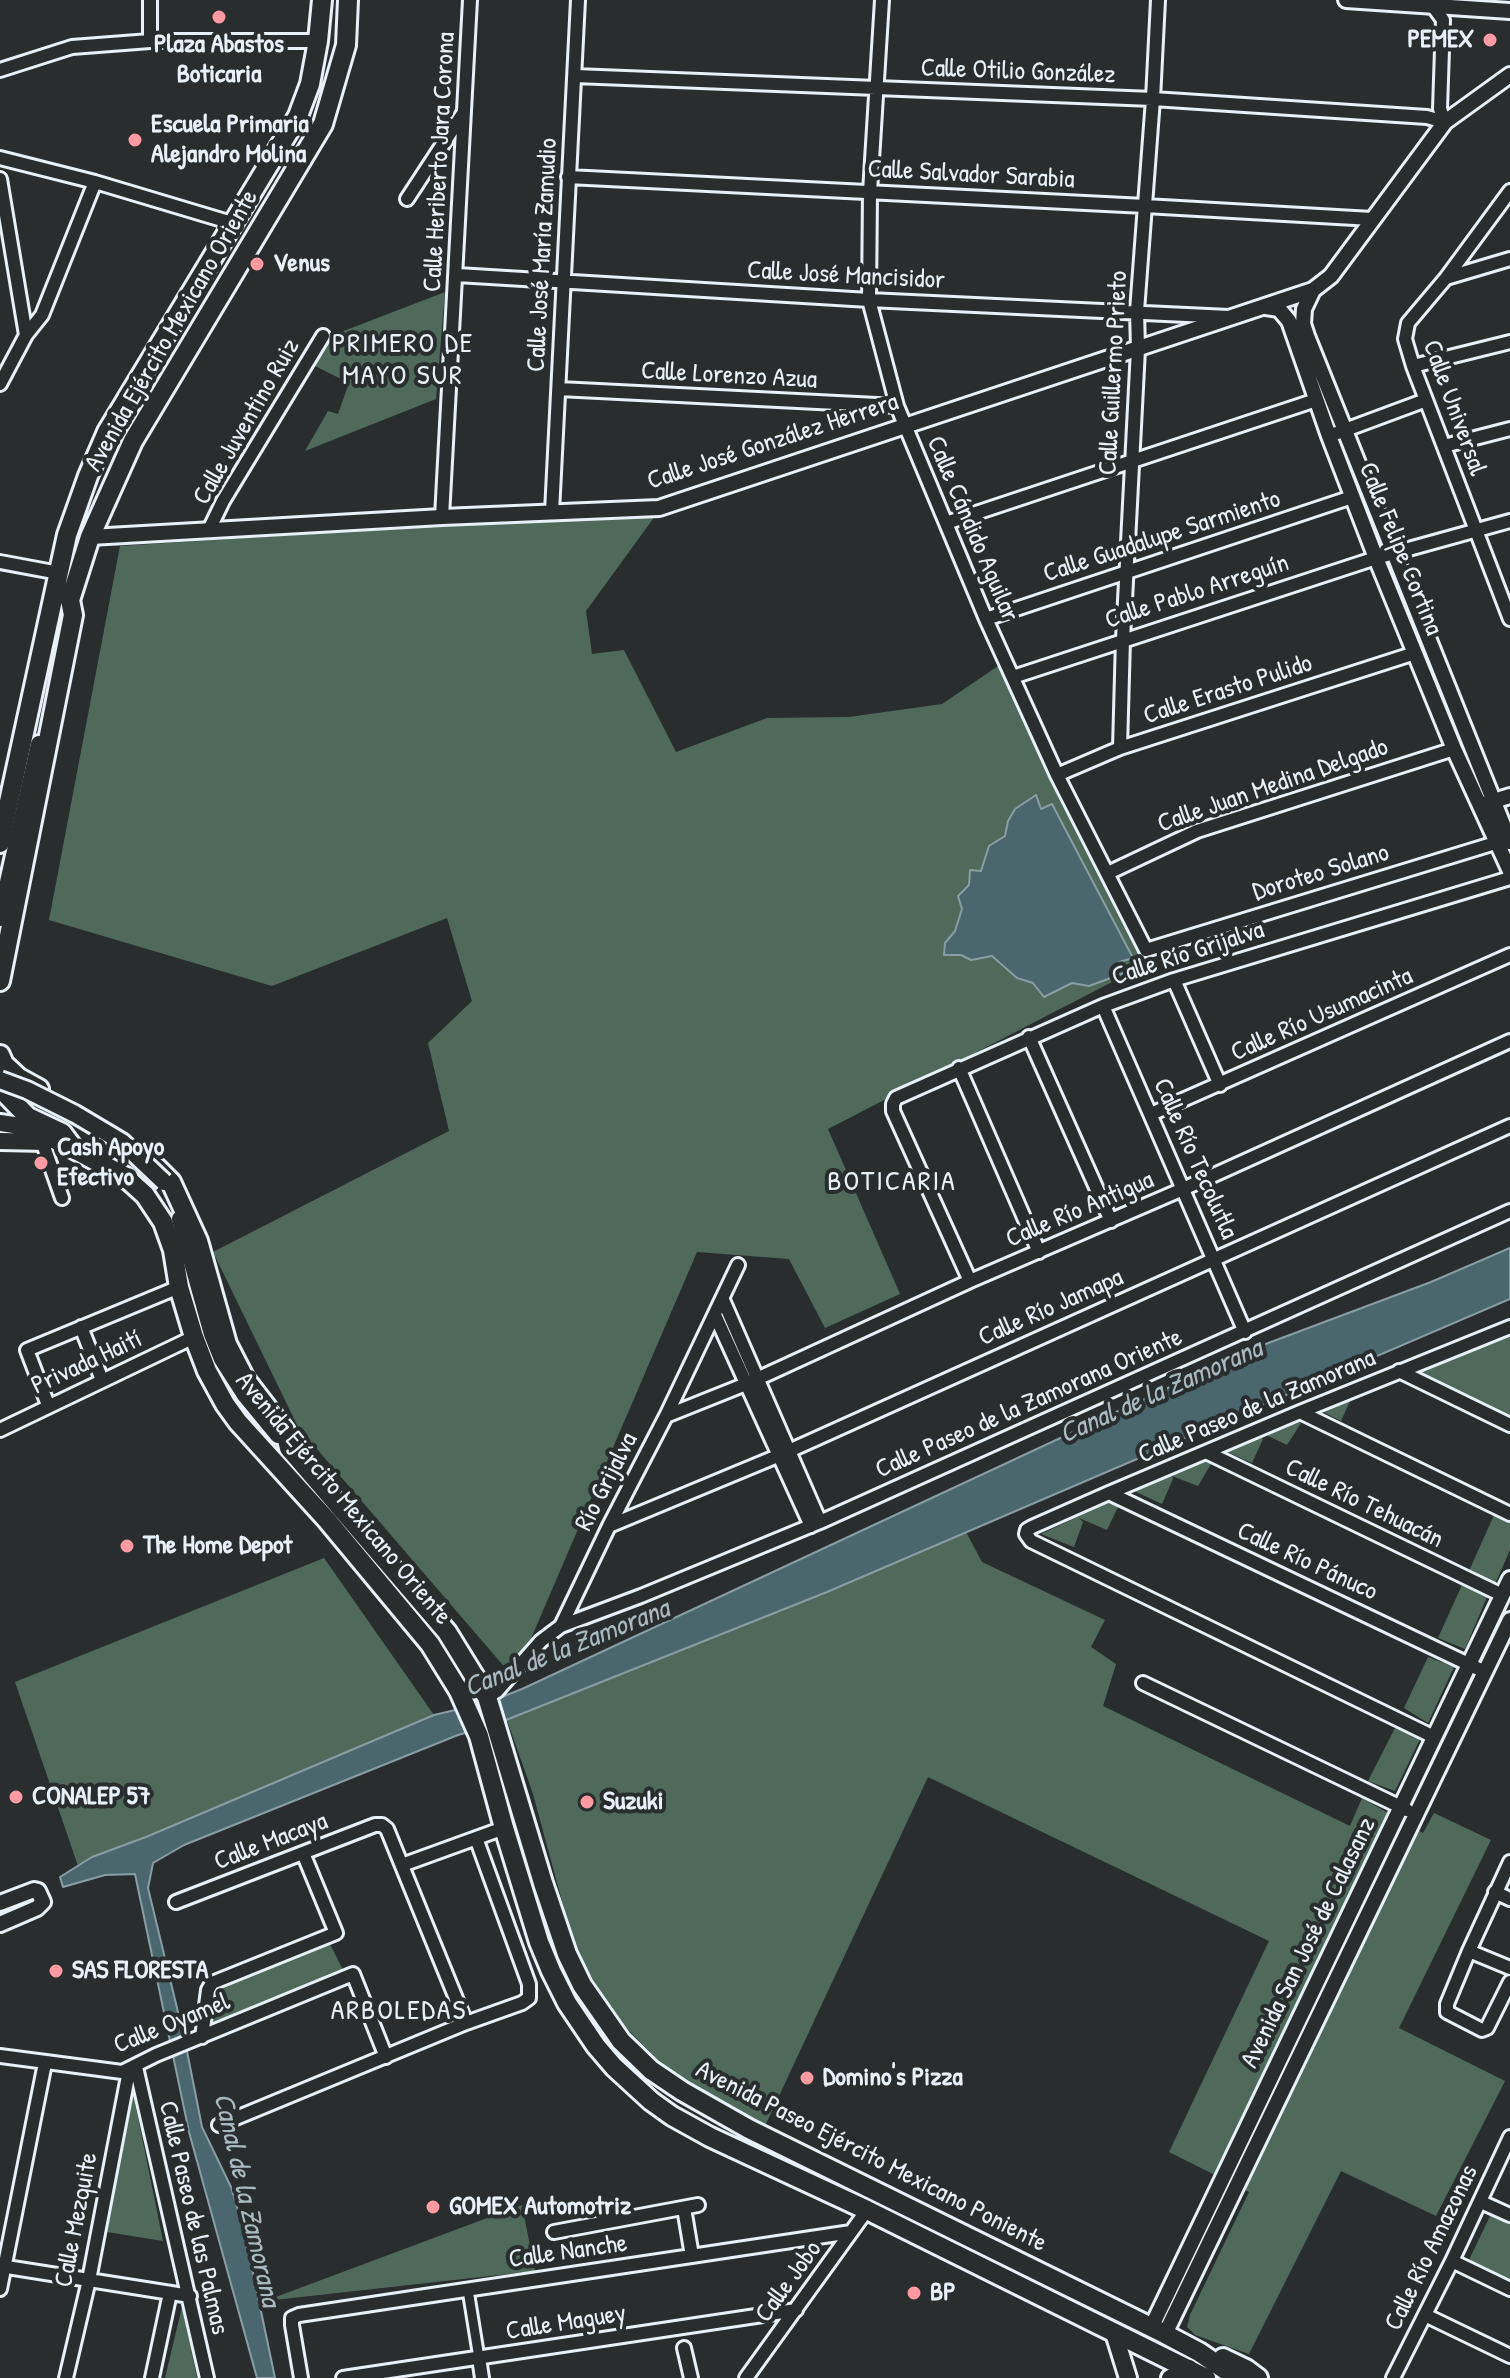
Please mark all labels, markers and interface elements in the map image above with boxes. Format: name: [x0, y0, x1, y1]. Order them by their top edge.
marker: Plaza Abastos Boticaria: [210, 8, 228, 26]
place label: PEMEX: [1407, 24, 1474, 56]
place label: Plaza Abastos Boticaria: [154, 29, 284, 90]
street label: Calle Heriberto Jara Corona: [418, 31, 462, 293]
marker: PEMEX: [1481, 31, 1499, 49]
street label: Calle Otilio González: [920, 53, 1116, 91]
place label: Escuela Primaria Alejandro Molina: [151, 109, 309, 170]
marker: Escuela Primaria Alejandro Molina: [126, 131, 144, 149]
street label: Calle José María Zamudio: [521, 137, 565, 373]
street label: Calle Salvador Sarabia: [867, 154, 1075, 196]
street label: Avenida Ejército Mexicano Oriente: [78, 185, 266, 477]
place label: Venus: [273, 248, 330, 280]
marker: Venus: [248, 255, 266, 273]
street label: Calle José Mancisidor: [746, 255, 946, 297]
street label: Calle Guillermo Prieto: [1093, 270, 1135, 476]
district label: PRIMERO DE MAYO SUR: [332, 328, 474, 394]
street label: Calle Juventino Ruiz: [187, 333, 307, 511]
street label: Calle Universal: [1415, 336, 1493, 480]
street label: Calle Lorenzo Azua: [640, 356, 818, 396]
street label: Calle José González Herrera: [644, 387, 902, 497]
street label: Calle Cándido Aguilar: [919, 432, 1025, 626]
street label: Calle Felipe Cortina: [1351, 458, 1449, 640]
street label: Calle Guadalupe Sarmiento: [1040, 484, 1284, 590]
street label: Calle Pablo Arreguín: [1101, 548, 1293, 636]
street label: Calle Erasto Pulido: [1140, 648, 1316, 732]
street label: Calle Juan Medina Delgado: [1154, 732, 1392, 840]
street label: Doroteo Solano: [1249, 837, 1393, 909]
street label: Calle Río Grijalva: [1108, 915, 1268, 993]
street label: Calle Río Usumacinta: [1226, 961, 1418, 1069]
street label: Calle Río Tecolutla: [1146, 1074, 1244, 1244]
place label: Cash Apoyo Efectivo: [57, 1132, 164, 1194]
marker: Cash Apoyo Efectivo: [32, 1154, 50, 1172]
street label: Calle Río Antigua: [1001, 1165, 1159, 1255]
district label: BOTICARIA: [827, 1166, 957, 1200]
street label: Calle Río Jamapa: [974, 1262, 1128, 1354]
street label: Calle Paseo de la Zamorana Oriente: [871, 1322, 1187, 1486]
street label: Privada Haití: [27, 1324, 147, 1402]
water label: Canal de la Zamorana: [1055, 1332, 1267, 1452]
street label: Calle Paseo de la Zamorana: [1134, 1343, 1380, 1471]
street label: Avenida Ejército Mexicano Oriente: [228, 1366, 458, 1632]
street label: Río Grijalva: [569, 1428, 645, 1536]
street label: Calle Río Tehuacán: [1280, 1452, 1448, 1556]
street label: Calle Río Pánuco: [1232, 1516, 1382, 1608]
place label: The Home Depot: [143, 1530, 292, 1562]
marker: The Home Depot: [118, 1537, 136, 1555]
water label: Canal de la Zamorana: [460, 1593, 674, 1705]
place label: CONALEP 57: [32, 1781, 151, 1813]
place label: Suzuki: [603, 1786, 663, 1818]
marker: CONALEP 57: [7, 1788, 25, 1806]
marker: Suzuki: [578, 1793, 596, 1811]
street label: Calle Macaya: [210, 1806, 332, 1878]
street label: Avenida San José de Calasanz: [1235, 1813, 1383, 2073]
place label: SAS FLORESTA: [72, 1955, 208, 1987]
marker: SAS FLORESTA: [47, 1962, 65, 1980]
street label: Calle Oyamel: [109, 1987, 235, 2061]
district label: ARBOLEDAS: [331, 1995, 467, 2029]
street label: Avenida Paseo Ejército Mexicano Poniente: [690, 2055, 1052, 2259]
place label: Domino's Pizza: [823, 2062, 963, 2094]
marker: Domino's Pizza: [798, 2069, 816, 2087]
water label: Canal de la Zamorana: [205, 2090, 287, 2310]
street label: Calle Paseo de las Palmas: [151, 2098, 235, 2338]
street label: Calle Mezquite: [49, 2150, 105, 2290]
street label: Calle Río Amazonas: [1378, 2160, 1486, 2336]
place label: GOMEX Automotriz: [449, 2191, 631, 2223]
marker: GOMEX Automotriz: [424, 2198, 442, 2216]
street label: Calle Nanche: [507, 2228, 629, 2276]
street label: Calle Jobo: [749, 2235, 829, 2329]
place label: BP: [930, 2277, 956, 2309]
marker: BP: [905, 2284, 923, 2302]
street label: Calle Maguey: [504, 2298, 628, 2348]

